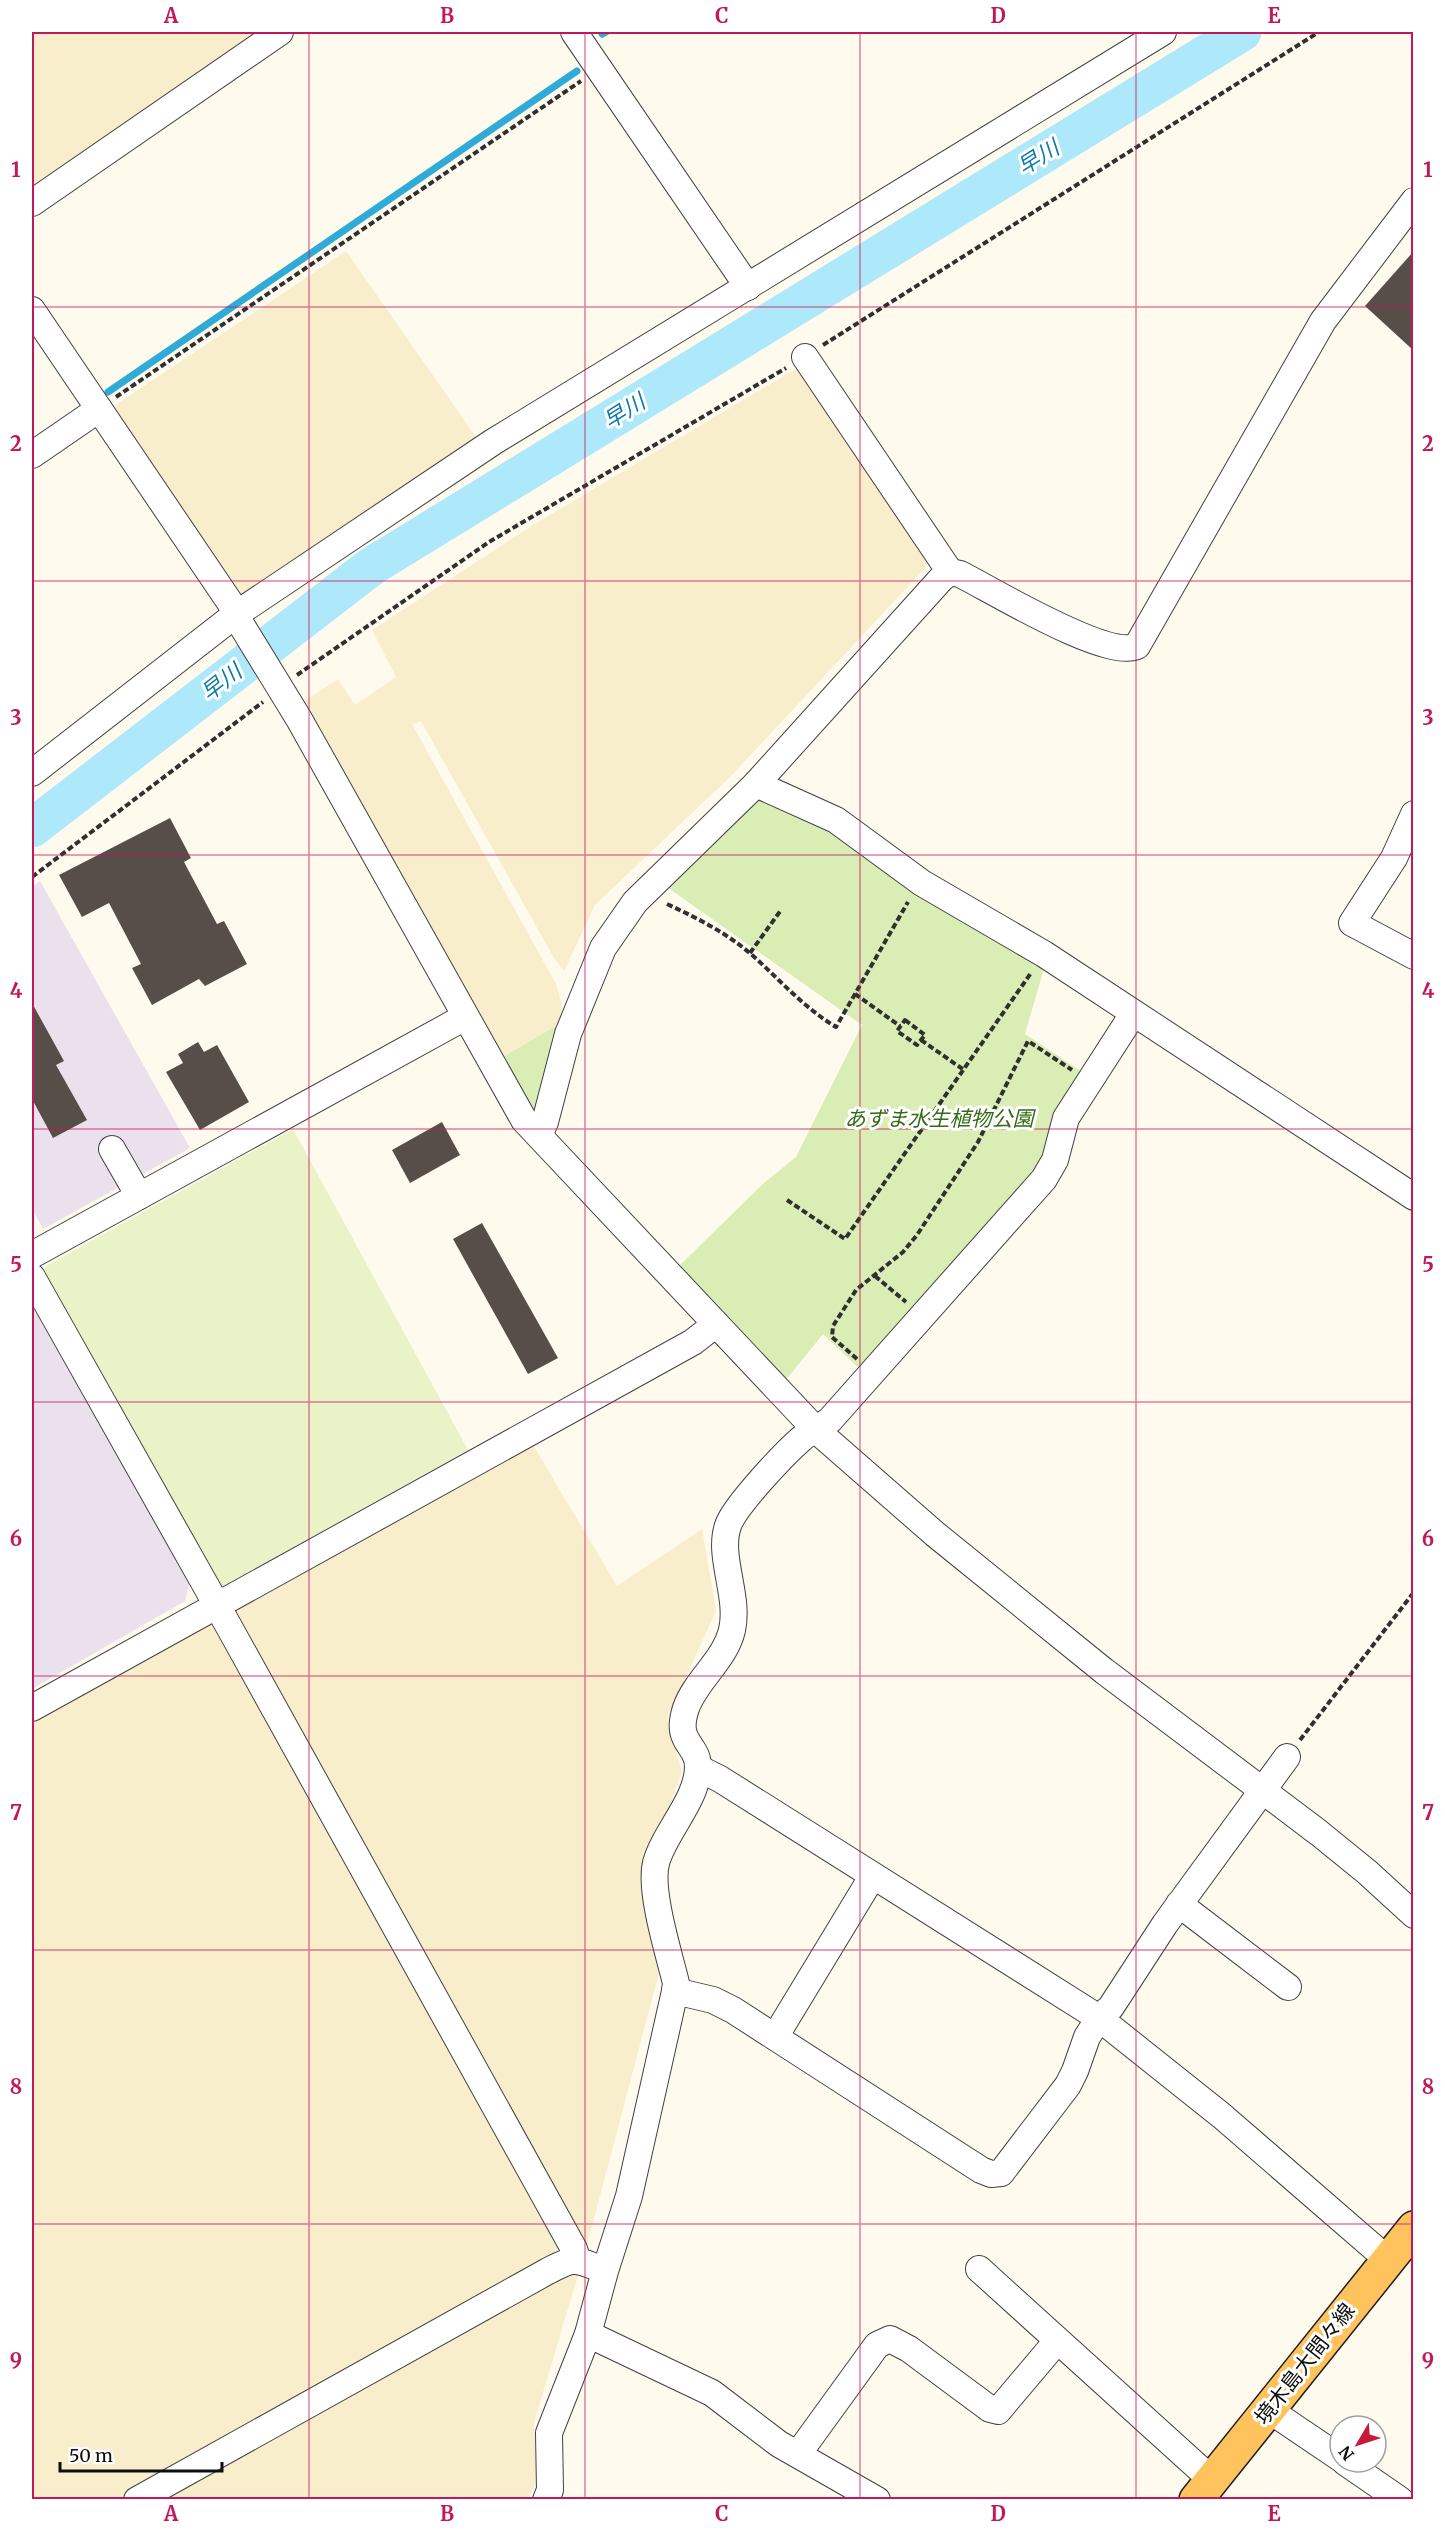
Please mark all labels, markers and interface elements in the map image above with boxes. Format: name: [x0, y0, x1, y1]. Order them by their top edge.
text: A: [163, 3, 179, 28]
text: B: [440, 3, 454, 28]
text: C: [715, 3, 729, 28]
text: D: [990, 3, 1006, 28]
text: E: [1267, 3, 1281, 28]
water label: 早川: [1012, 132, 1066, 181]
text: 1: [11, 157, 21, 182]
text: 1: [1423, 157, 1433, 182]
water label: 早川: [598, 386, 652, 435]
text: 2: [10, 431, 22, 456]
text: 2: [1422, 431, 1434, 456]
water label: 早川: [195, 656, 249, 707]
text: 3: [10, 705, 22, 730]
text: 3: [1422, 705, 1434, 730]
text: 4: [10, 978, 23, 1003]
text: 4: [1422, 978, 1435, 1003]
park label: あずま水生植物公園: [845, 1105, 1036, 1132]
text: 5: [10, 1252, 22, 1277]
text: 5: [1422, 1252, 1434, 1277]
text: 6: [10, 1526, 22, 1551]
text: 6: [1422, 1526, 1434, 1551]
text: 7: [10, 1800, 22, 1825]
text: 7: [1422, 1800, 1434, 1825]
text: 8: [10, 2074, 22, 2099]
text: 8: [1422, 2074, 1434, 2099]
street label: 境木島大間々線: [1249, 2297, 1360, 2430]
text: 9: [10, 2348, 22, 2373]
text: 9: [1422, 2348, 1434, 2373]
north arrow: [1328, 2414, 1388, 2474]
scale bar: [60, 2435, 222, 2473]
text: N: [1334, 2442, 1358, 2465]
text: 50 m: [69, 2444, 113, 2467]
text: A: [163, 2501, 179, 2526]
text: B: [440, 2501, 454, 2526]
text: C: [715, 2501, 729, 2526]
text: D: [990, 2501, 1006, 2526]
text: E: [1267, 2501, 1281, 2526]

